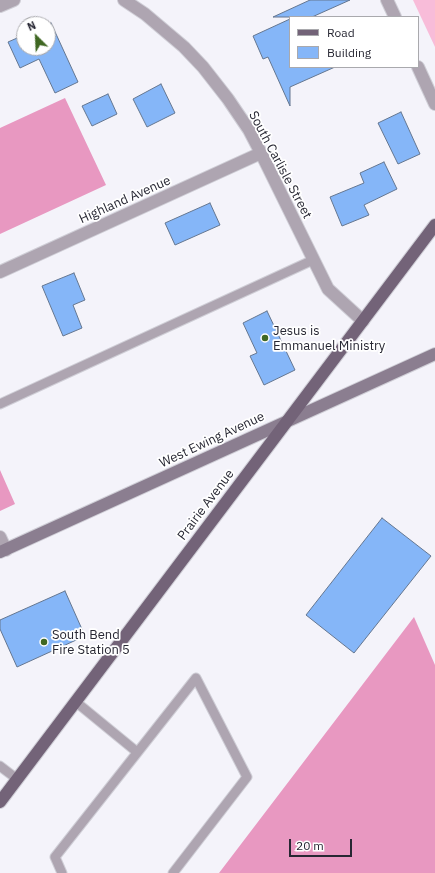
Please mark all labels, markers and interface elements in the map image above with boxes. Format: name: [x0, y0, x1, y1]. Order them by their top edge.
north arrow: [16, 16, 56, 56]
legend: [289, 16, 419, 68]
text: N: [25, 18, 38, 34]
text: Road: [327, 25, 355, 40]
text: Building: [327, 45, 371, 60]
street label: South Carlisle Street: [245, 109, 315, 221]
street label: Highland Avenue: [77, 173, 173, 227]
place label: Jesus is Emmanuel Ministry: [273, 323, 385, 354]
marker: Jesus is Emmanuel Ministry: [260, 333, 270, 343]
street label: West Ewing Avenue: [157, 409, 267, 471]
street label: Prairie Avenue: [174, 467, 238, 543]
place label: South Bend Fire Station 5: [52, 627, 130, 658]
marker: South Bend Fire Station 5: [39, 637, 49, 647]
scale bar: [291, 831, 354, 857]
text: 20 m: [296, 838, 324, 853]

